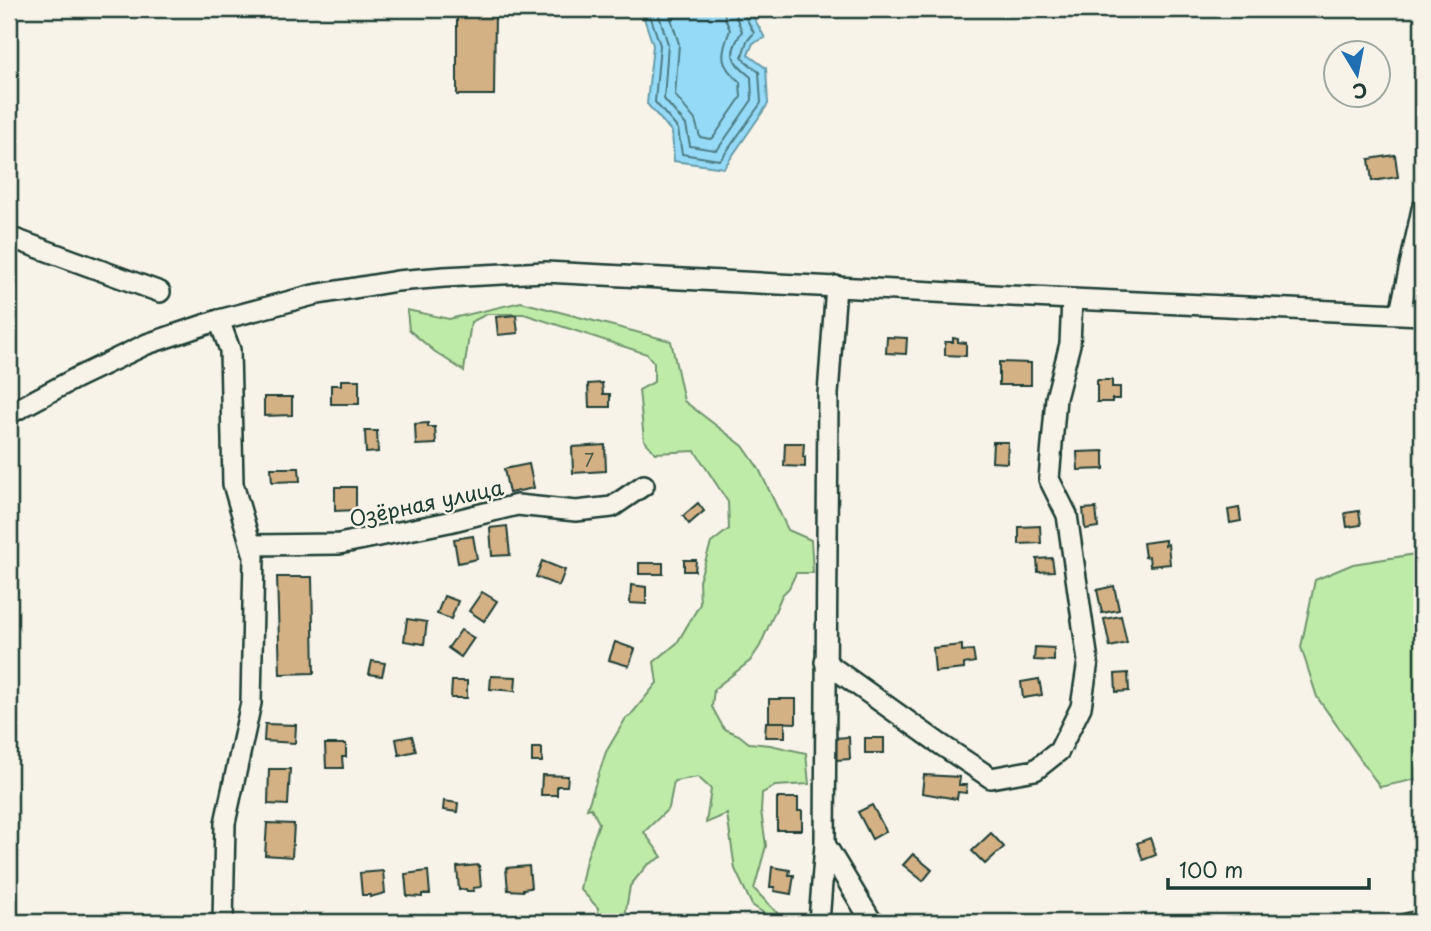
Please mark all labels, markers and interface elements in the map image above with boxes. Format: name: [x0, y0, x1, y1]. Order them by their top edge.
north arrow: [1322, 38, 1392, 108]
text: С: [1351, 77, 1370, 107]
house number: 7: [584, 446, 594, 473]
street label: Озёрная улица: [346, 470, 507, 534]
scale bar: [1168, 847, 1370, 891]
text: 100 m: [1179, 853, 1243, 885]

